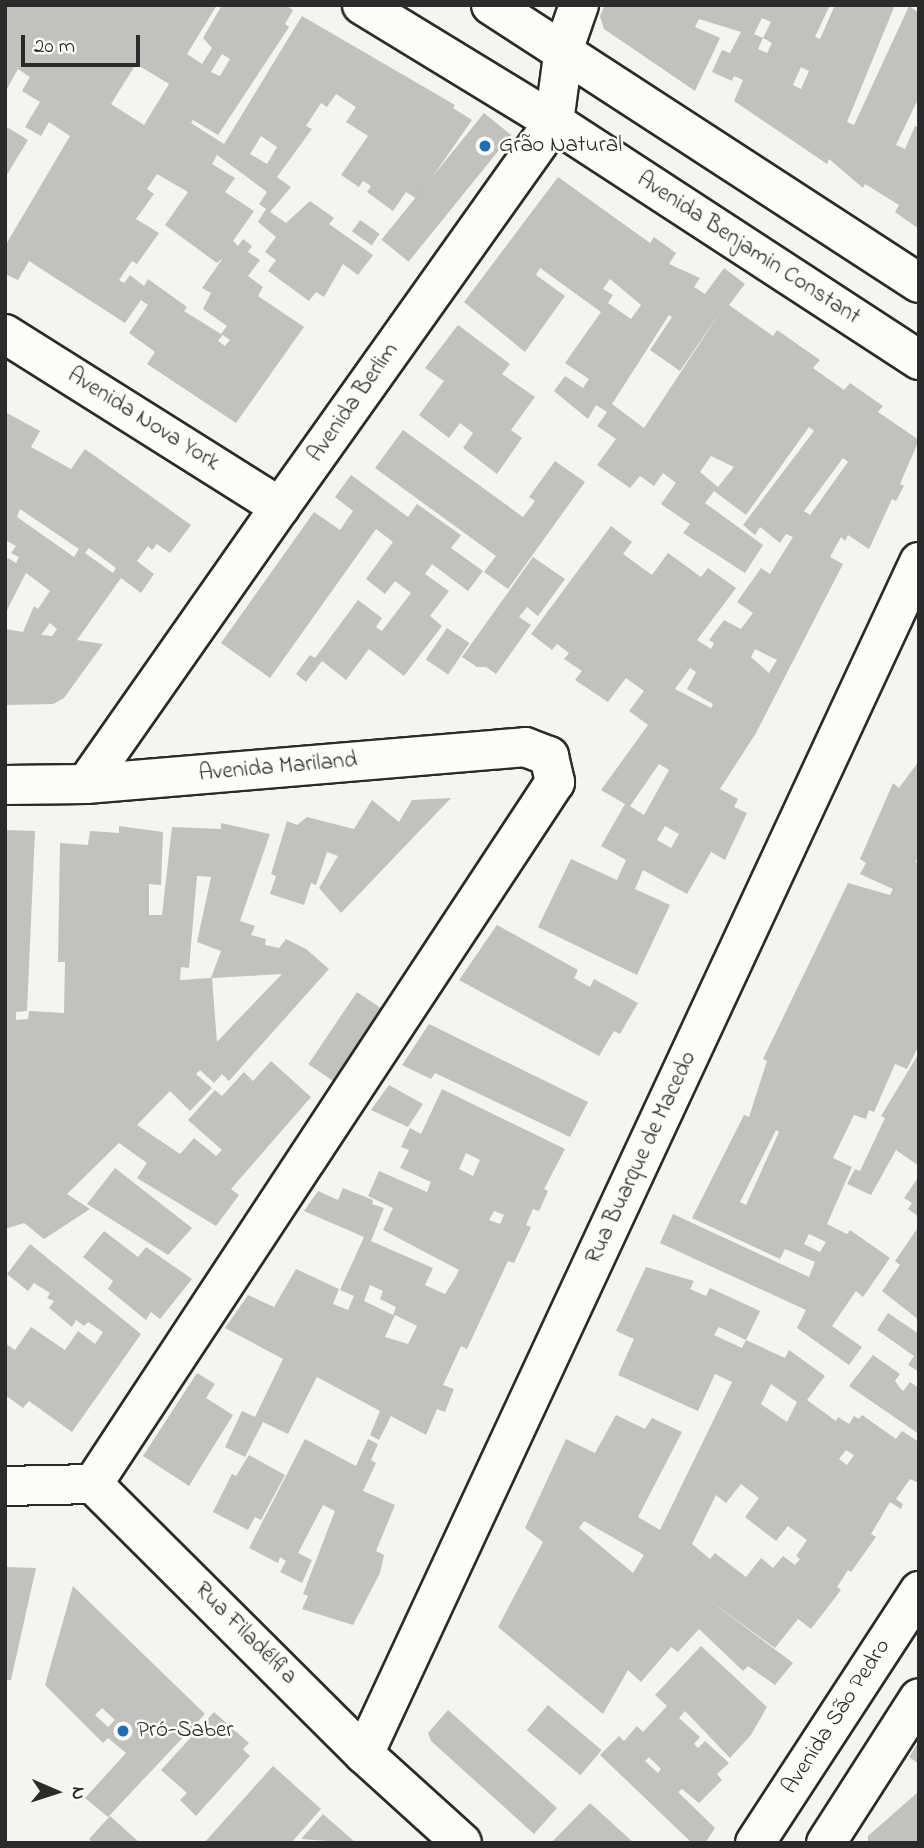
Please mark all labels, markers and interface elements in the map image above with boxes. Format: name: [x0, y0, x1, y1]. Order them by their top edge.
scale bar: [24, 21, 144, 65]
text: 20 m: [34, 32, 75, 62]
place label: Grão Natural: [499, 132, 622, 160]
marker: Grão Natural: [477, 138, 493, 154]
street label: Avenida Benjamin Constant: [631, 166, 865, 332]
street label: Avenida Berlim: [303, 338, 405, 468]
street label: Avenida Nova York: [62, 362, 224, 478]
street label: Avenida Mariland: [198, 747, 358, 789]
street label: Rua Buarque de Macedo: [581, 1047, 703, 1269]
street label: Rua Filadélfia: [188, 1577, 302, 1691]
street label: Avenida São Pedro: [777, 1634, 897, 1800]
place label: Pró-Saber: [137, 1717, 233, 1745]
marker: Pró-Saber: [115, 1723, 131, 1739]
north arrow: [21, 1757, 91, 1827]
text: N: [64, 1786, 91, 1800]

